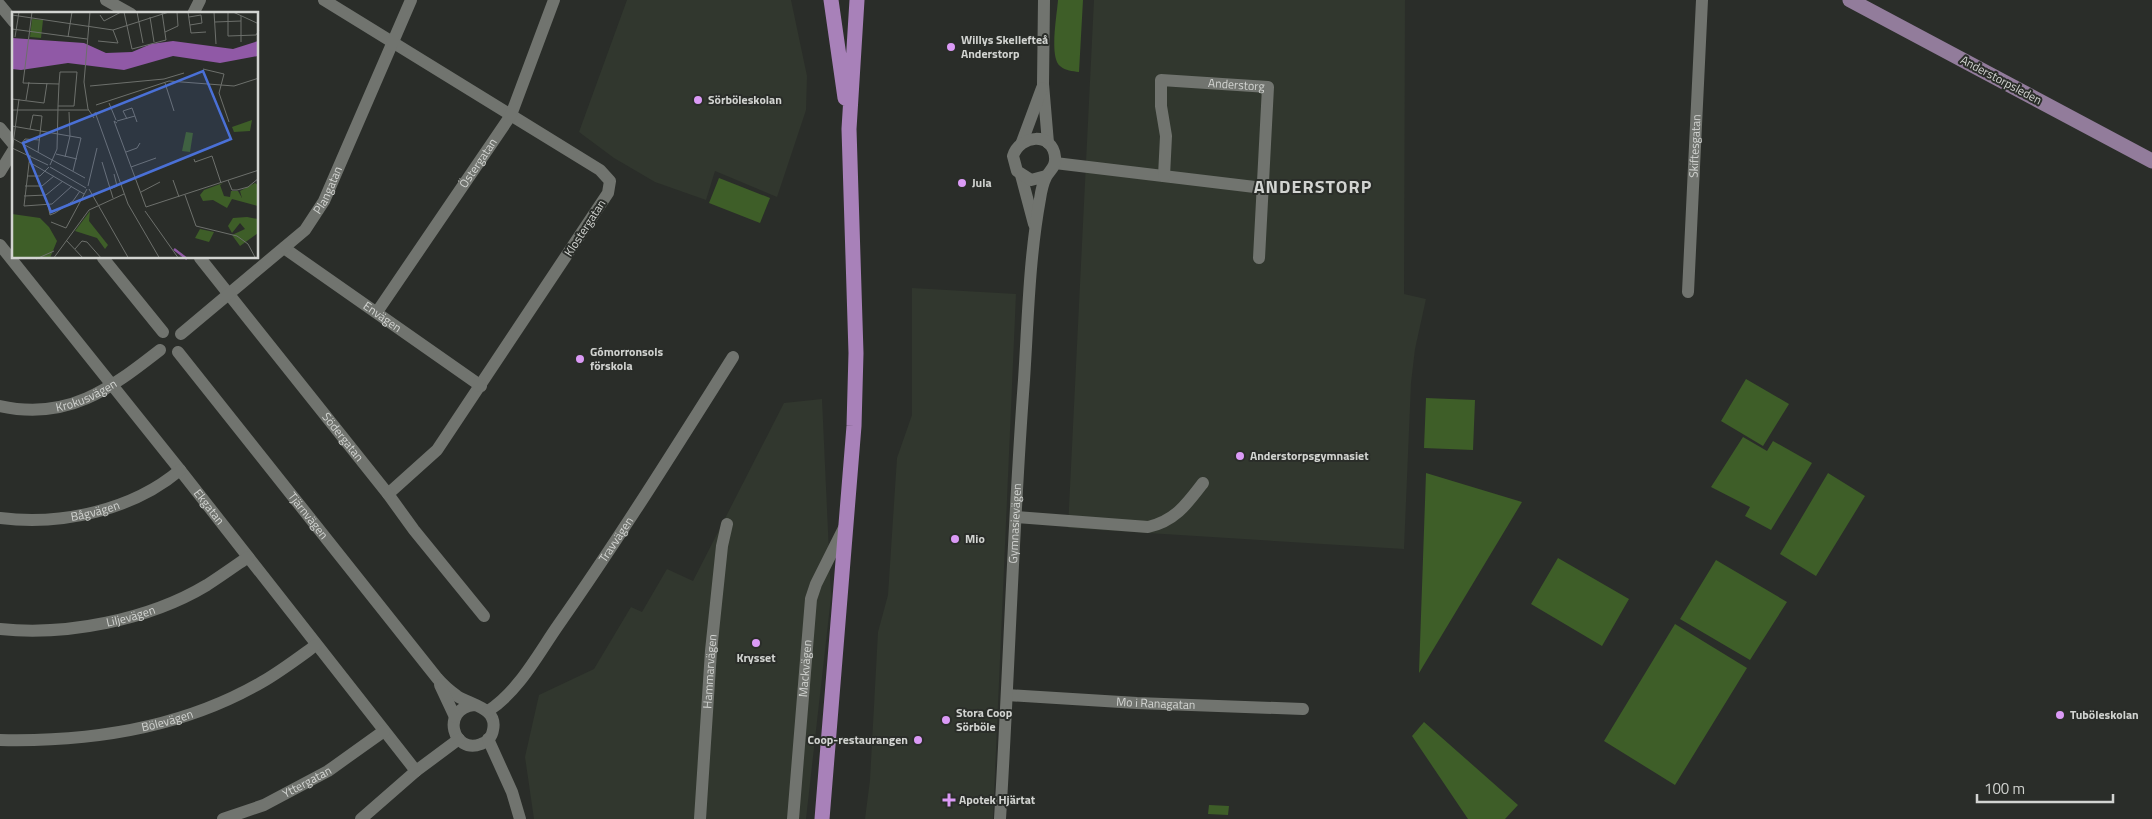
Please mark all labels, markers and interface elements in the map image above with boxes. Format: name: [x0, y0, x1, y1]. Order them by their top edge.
inset map: [12, 12, 259, 259]
place label: Willys Skellefteå Anderstorp: [961, 30, 1048, 63]
marker: Willys Skellefteå Anderstorp: [945, 41, 957, 53]
street label: Anderstorpsleden: [1957, 50, 2045, 109]
street label: Anderstorg: [1208, 73, 1265, 96]
place label: Sörböleskolan: [708, 90, 782, 109]
marker: Sörböleskolan: [692, 94, 704, 106]
street label: Skiftesgatan: [1683, 114, 1706, 178]
street label: Östergatan: [454, 134, 502, 192]
street label: Plangatan: [308, 163, 347, 218]
place label: Jula: [972, 173, 992, 192]
district label: ANDERSTORP: [1254, 173, 1372, 200]
marker: Jula: [956, 177, 968, 189]
street label: Klostergatan: [559, 195, 610, 260]
street label: Envägen: [359, 296, 406, 337]
place label: Gómorronsols förskola: [590, 342, 663, 375]
marker: Gómorronsols förskola: [574, 353, 586, 365]
street label: Krokusvägen: [54, 374, 120, 417]
street label: Södergatan: [318, 408, 369, 465]
place label: Anderstorpsgymnasiet: [1250, 446, 1369, 465]
marker: Anderstorpsgymnasiet: [1234, 450, 1246, 462]
street label: Gymnasievägen: [1003, 483, 1026, 564]
street label: Ekgatan: [189, 485, 229, 529]
street label: Tjärnvägen: [284, 488, 333, 543]
street label: Bågvägen: [69, 495, 122, 526]
street label: Travvägen: [594, 513, 638, 566]
place label: Mio: [965, 529, 985, 548]
marker: Mio: [949, 533, 961, 545]
street label: Liljevägen: [104, 600, 158, 632]
street label: Hammarvägen: [697, 633, 722, 709]
marker: Krysset: [750, 637, 762, 649]
street label: Mackvägen: [793, 639, 817, 698]
place label: Krysset: [736, 648, 776, 667]
street label: Mo i Ranagatan: [1116, 692, 1196, 714]
place label: Stora Coop Sörböle: [956, 703, 1013, 736]
street label: Bölevägen: [140, 704, 196, 736]
place label: Tuböleskolan: [2070, 705, 2139, 724]
marker: Tuböleskolan: [2054, 709, 2066, 721]
marker: Stora Coop Sörböle: [940, 714, 952, 726]
place label: Coop-restaurangen: [808, 730, 908, 749]
marker: Coop-restaurangen: [912, 734, 924, 746]
street label: Yttergatan: [279, 761, 335, 803]
scale bar: [1977, 772, 2113, 804]
text: 100 m: [1984, 777, 2025, 800]
place label: Apotek Hjärtat: [959, 790, 1036, 809]
marker: Apotek Hjärtat: [943, 794, 955, 806]

